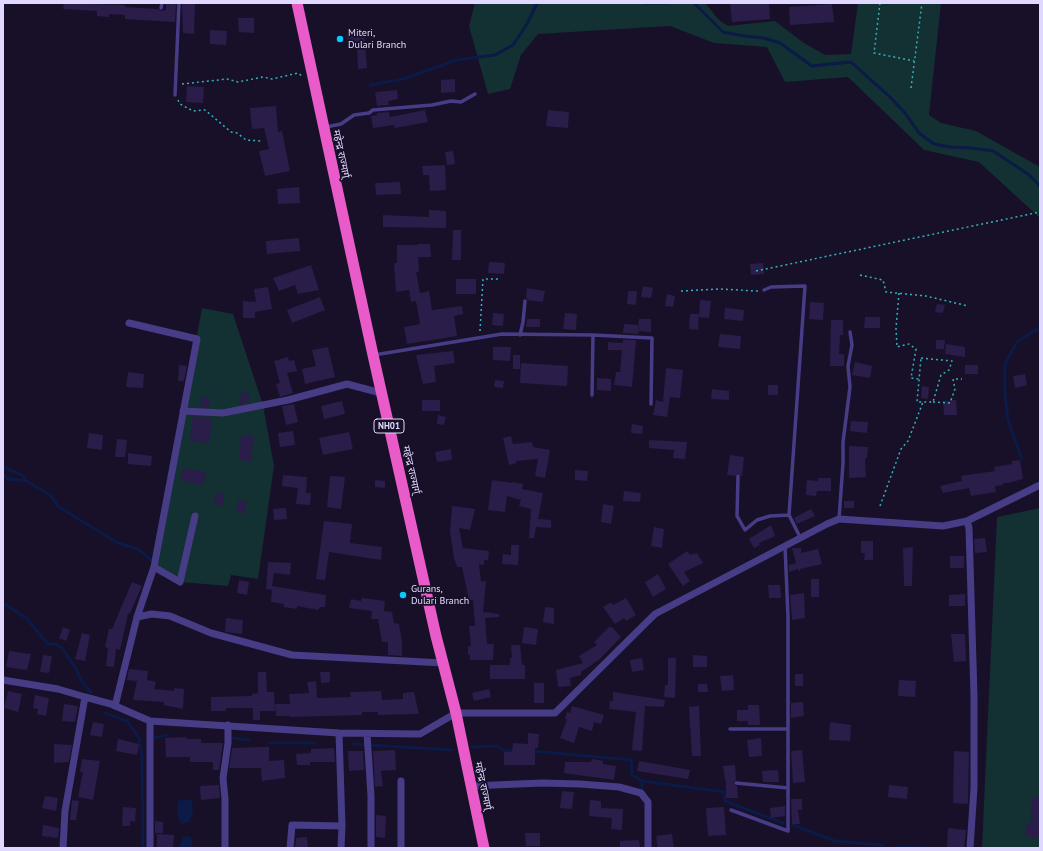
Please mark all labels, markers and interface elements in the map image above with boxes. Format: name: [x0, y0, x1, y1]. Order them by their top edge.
place label: Miteri, Dulari Branch: [348, 27, 406, 50]
marker: Miteri, Dulari Branch: [335, 34, 345, 44]
street label: महेन्द्र राज्मार्ग्: [330, 129, 352, 179]
road number: NH01: [374, 419, 404, 433]
street label: महेन्द्र राज्मार्ग्: [400, 445, 422, 495]
place label: Gurans, Dulari Branch: [411, 583, 469, 606]
marker: Gurans, Dulari Branch: [398, 590, 408, 600]
street label: महेन्द्र राज्मार्ग्: [472, 761, 494, 811]

